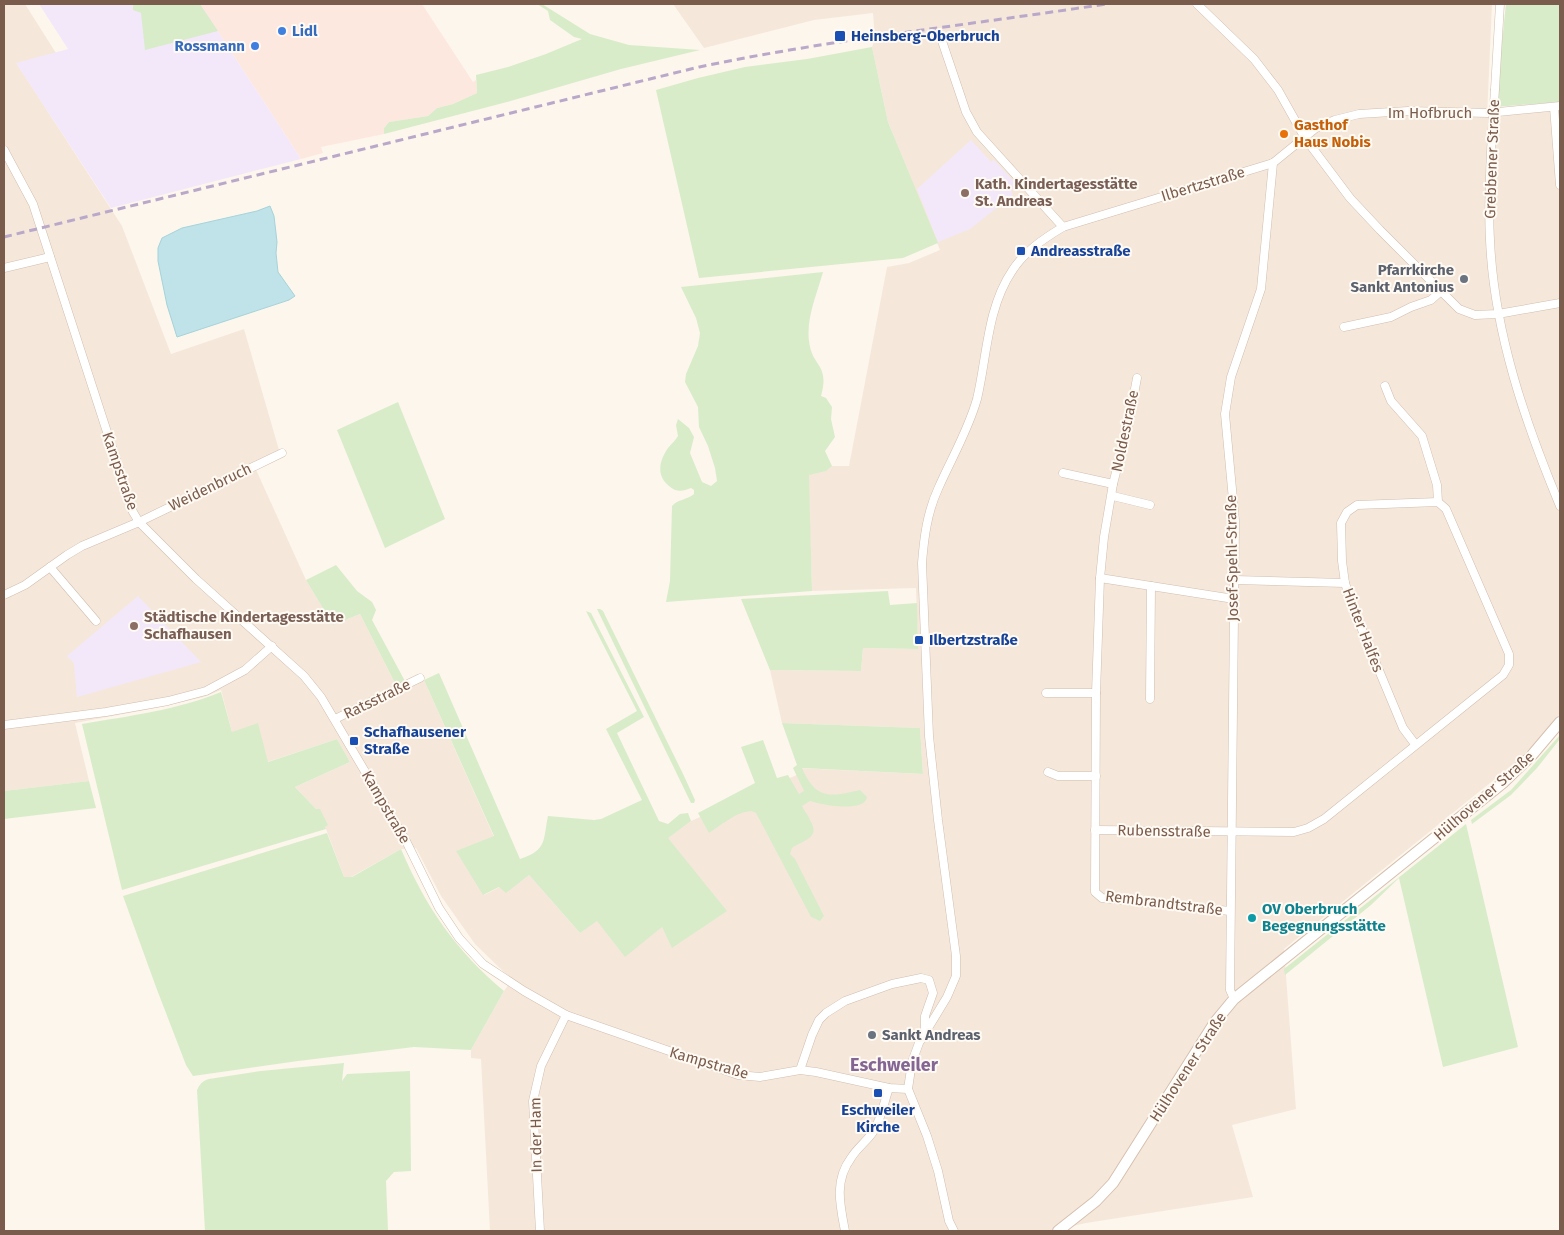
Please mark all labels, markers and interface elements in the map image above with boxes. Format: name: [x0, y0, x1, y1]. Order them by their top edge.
place label: Lidl: [292, 22, 318, 40]
marker: Lidl: [276, 25, 288, 37]
place label: Heinsberg-Oberbruch: [851, 27, 1000, 45]
marker: Heinsberg-Oberbruch: [833, 29, 847, 43]
place label: Rossmann: [175, 37, 245, 55]
marker: Rossmann: [249, 40, 261, 52]
street label: Grebbener Straße: [1481, 99, 1503, 219]
street label: Im Hofbruch: [1388, 104, 1472, 122]
place label: Gasthof Haus Nobis: [1294, 116, 1371, 151]
marker: Gasthof Haus Nobis: [1278, 128, 1290, 140]
street label: Ilbertzstraße: [1159, 163, 1247, 205]
place label: Kath. Kindertagesstätte St. Andreas: [975, 175, 1138, 210]
marker: Kath. Kindertagesstätte St. Andreas: [959, 187, 971, 199]
place label: Andreasstraße: [1030, 242, 1131, 260]
marker: Andreasstraße: [1015, 245, 1027, 257]
place label: Pfarrkirche Sankt Antonius: [1350, 261, 1454, 296]
marker: Pfarrkirche Sankt Antonius: [1458, 273, 1470, 285]
street label: Noldestraße: [1108, 388, 1142, 474]
street label: Kampstraße: [98, 430, 142, 512]
street label: Weidenbruch: [166, 459, 254, 515]
street label: Josef-Spehl-Straße: [1222, 495, 1242, 621]
street label: Hinter Halfes: [1339, 585, 1387, 675]
place label: Städtische Kindertagesstätte Schafhausen: [144, 608, 344, 643]
marker: Städtische Kindertagesstätte Schafhausen: [128, 620, 140, 632]
place label: Ilbertzstraße: [929, 631, 1018, 649]
marker: Ilbertzstraße: [913, 634, 925, 646]
street label: Ratsstraße: [341, 675, 413, 723]
place label: Schafhausener Straße: [364, 723, 467, 758]
marker: Schafhausener Straße: [348, 735, 360, 747]
street label: Hülhovener Straße: [1430, 748, 1538, 844]
street label: Kampstraße: [358, 767, 414, 847]
street label: Rubensstraße: [1117, 821, 1211, 841]
street label: Rembrandtstraße: [1104, 887, 1224, 919]
place label: OV Oberbruch Begegnungsstätte: [1262, 900, 1386, 935]
marker: OV Oberbruch Begegnungsstätte: [1246, 912, 1258, 924]
street label: Hülhovener Straße: [1146, 1009, 1230, 1125]
place label: Sankt Andreas: [882, 1026, 981, 1044]
marker: Sankt Andreas: [866, 1029, 878, 1041]
street label: Kampstraße: [667, 1043, 751, 1083]
district label: Eschweiler: [850, 1054, 939, 1076]
marker: Eschweiler Kirche: [872, 1087, 884, 1099]
street label: In der Ham: [526, 1097, 546, 1173]
place label: Eschweiler Kirche: [841, 1101, 916, 1136]

